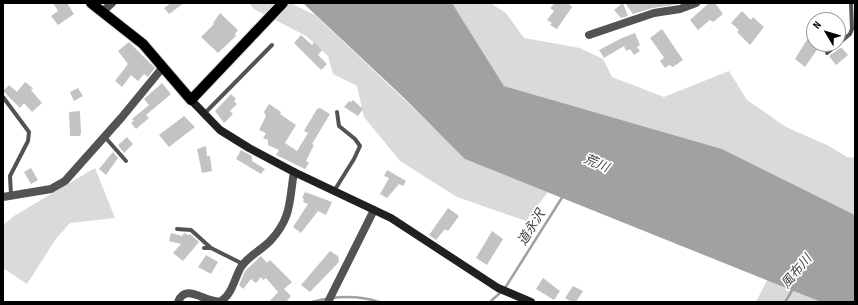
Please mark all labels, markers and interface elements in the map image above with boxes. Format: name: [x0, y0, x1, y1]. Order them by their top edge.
north arrow: [806, 12, 846, 52]
text: N: [810, 19, 824, 31]
water label: 荒川: [581, 152, 611, 176]
water label: 道永沢: [515, 207, 549, 249]
water label: 風布川: [778, 252, 816, 292]

